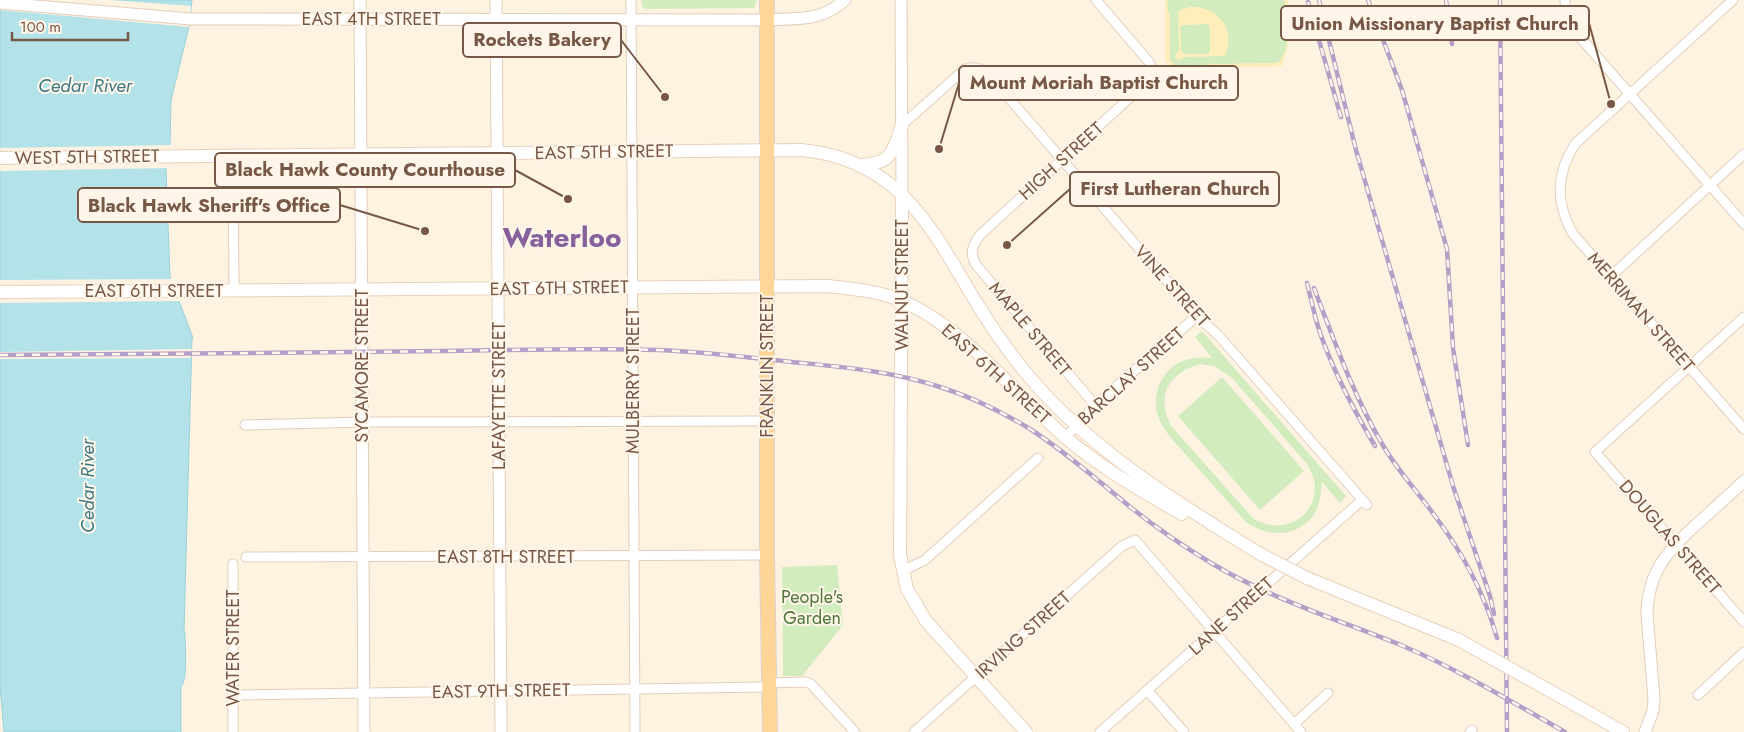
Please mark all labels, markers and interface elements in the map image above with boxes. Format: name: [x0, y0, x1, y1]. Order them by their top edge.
street label: EAST 4TH STREET: [301, 6, 441, 32]
callout: Union Missionary Baptist Church: [1281, 6, 1589, 40]
scale bar: [12, 10, 129, 42]
text: Union Missionary Baptist Church: [1291, 10, 1579, 37]
text: 100 m: [20, 16, 61, 38]
callout: Rockets Bakery: [463, 23, 621, 57]
text: Rockets Bakery: [473, 26, 612, 53]
callout: Mount Moriah Baptist Church: [959, 66, 1238, 100]
text: Mount Moriah Baptist Church: [970, 69, 1228, 96]
water label: Cedar River: [38, 72, 134, 99]
street label: HIGH STREET: [1013, 115, 1110, 206]
street label: EAST 5TH STREET: [534, 138, 674, 166]
street label: WEST 5TH STREET: [14, 143, 160, 171]
callout: Black Hawk County Courthouse: [215, 153, 515, 187]
text: Black Hawk County Courthouse: [225, 156, 505, 183]
callout: First Lutheran Church: [1070, 172, 1279, 206]
text: First Lutheran Church: [1080, 175, 1270, 202]
callout: Black Hawk Sheriff's Office: [78, 188, 340, 222]
text: Black Hawk Sheriff's Office: [88, 192, 330, 219]
district label: Waterloo: [502, 217, 622, 258]
street label: WALNUT STREET: [889, 219, 915, 351]
street label: VINE STREET: [1128, 239, 1216, 333]
street label: MERRIMAN STREET: [1582, 246, 1701, 378]
street label: EAST 6TH STREET: [489, 274, 629, 302]
street label: MAPLE STREET: [983, 276, 1078, 382]
street label: EAST 6TH STREET: [85, 278, 224, 304]
street label: SYCAMORE STREET: [349, 289, 375, 443]
street label: FRANKLIN STREET: [754, 294, 780, 438]
street label: MULBERRY STREET: [620, 307, 646, 454]
street label: EAST 6TH STREET: [936, 318, 1057, 431]
street label: LAFAYETTE STREET: [486, 321, 512, 470]
street label: BARCLAY STREET: [1072, 321, 1190, 431]
water label: Cedar River: [74, 437, 101, 533]
street label: DOUGLAS STREET: [1613, 474, 1727, 600]
street label: EAST 8TH STREET: [437, 544, 576, 570]
street label: LANE STREET: [1183, 570, 1280, 661]
park label: People's Garden: [781, 584, 843, 631]
street label: IRVING STREET: [969, 585, 1077, 685]
street label: WATER STREET: [220, 589, 246, 706]
street label: EAST 9TH STREET: [432, 677, 571, 705]

